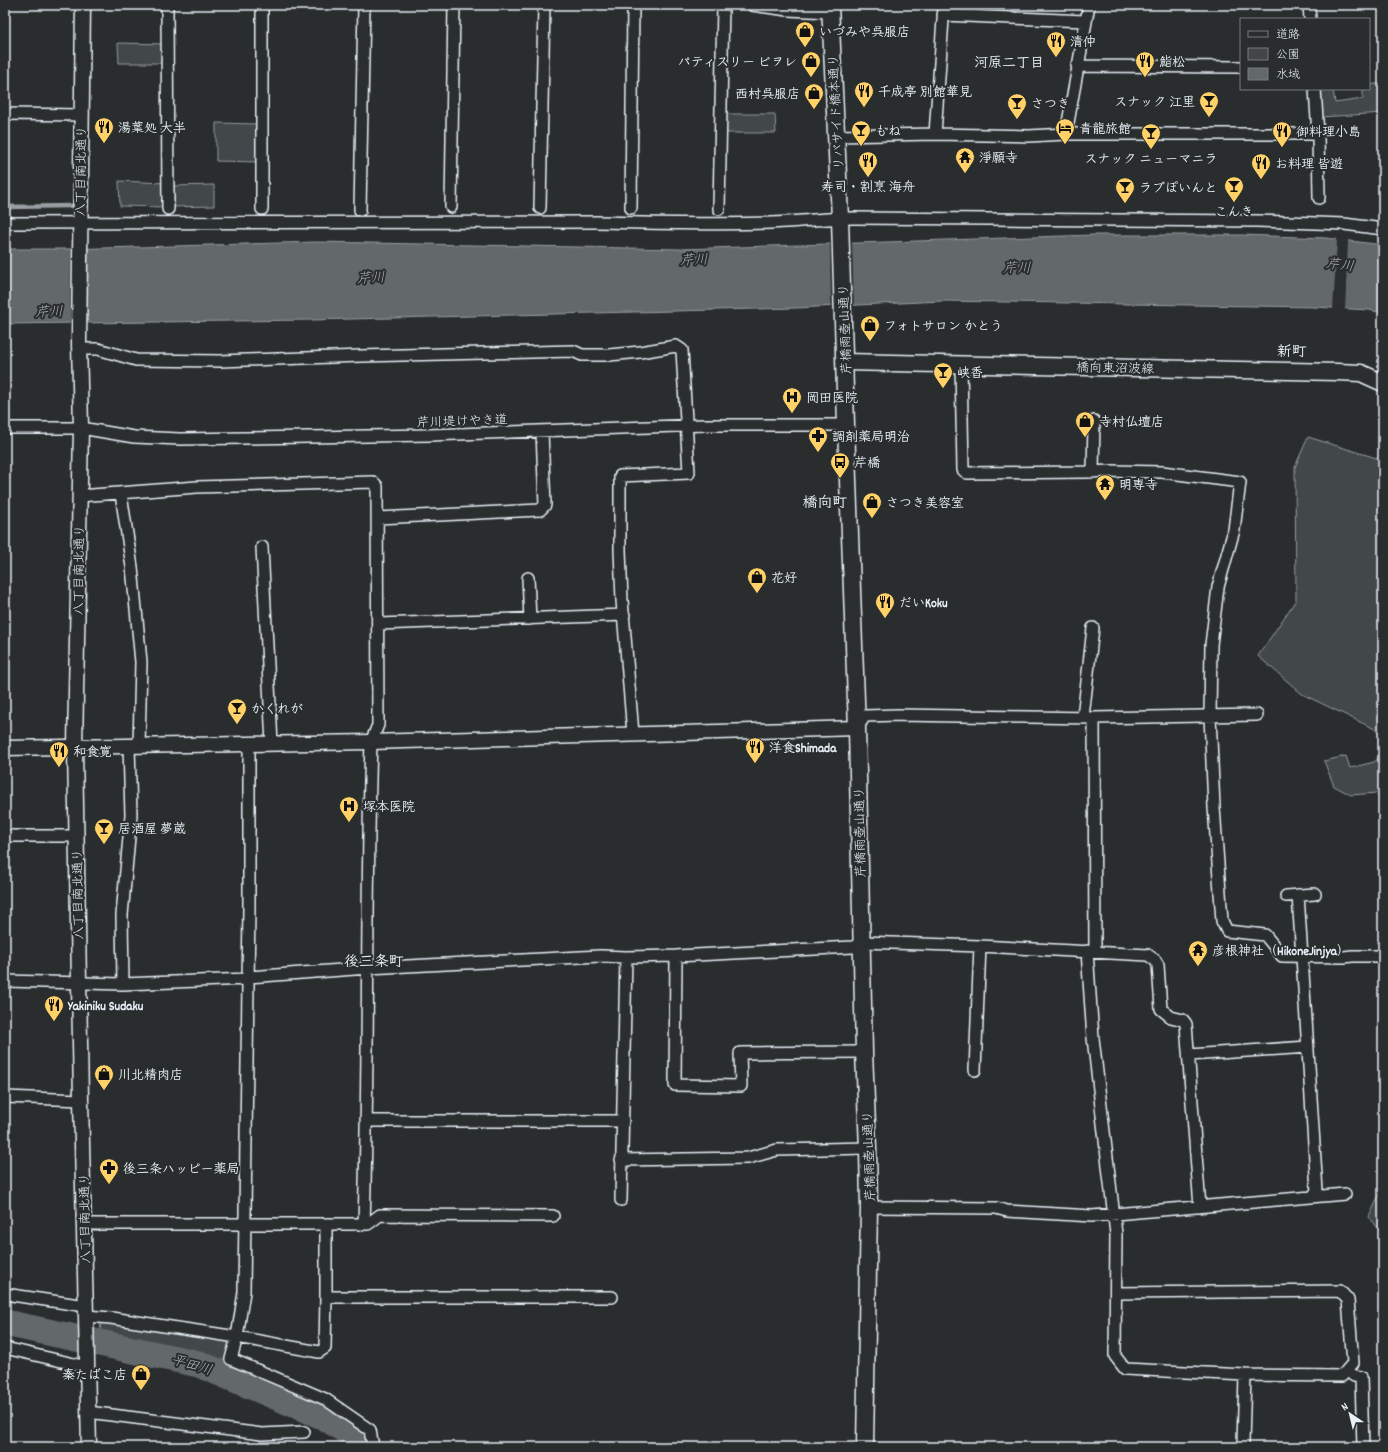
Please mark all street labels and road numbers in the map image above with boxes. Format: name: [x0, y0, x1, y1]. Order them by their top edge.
street label: リバサイド橋本通り: [825, 53, 850, 170]
street label: 八丁目南北通り: [72, 125, 93, 217]
street label: 芹橋雨壺山通り: [835, 283, 858, 375]
street label: 橋向東沼波線: [1076, 359, 1155, 380]
street label: 芹川堤けやき道: [416, 411, 508, 434]
street label: 八丁目南北通り: [70, 524, 91, 616]
street label: 芹橋雨壺山通り: [851, 786, 872, 878]
street label: 八丁目南北通り: [69, 848, 90, 940]
street label: 芹橋雨壺山通り: [859, 1110, 882, 1202]
street label: 八丁目南北通り: [76, 1172, 97, 1264]

